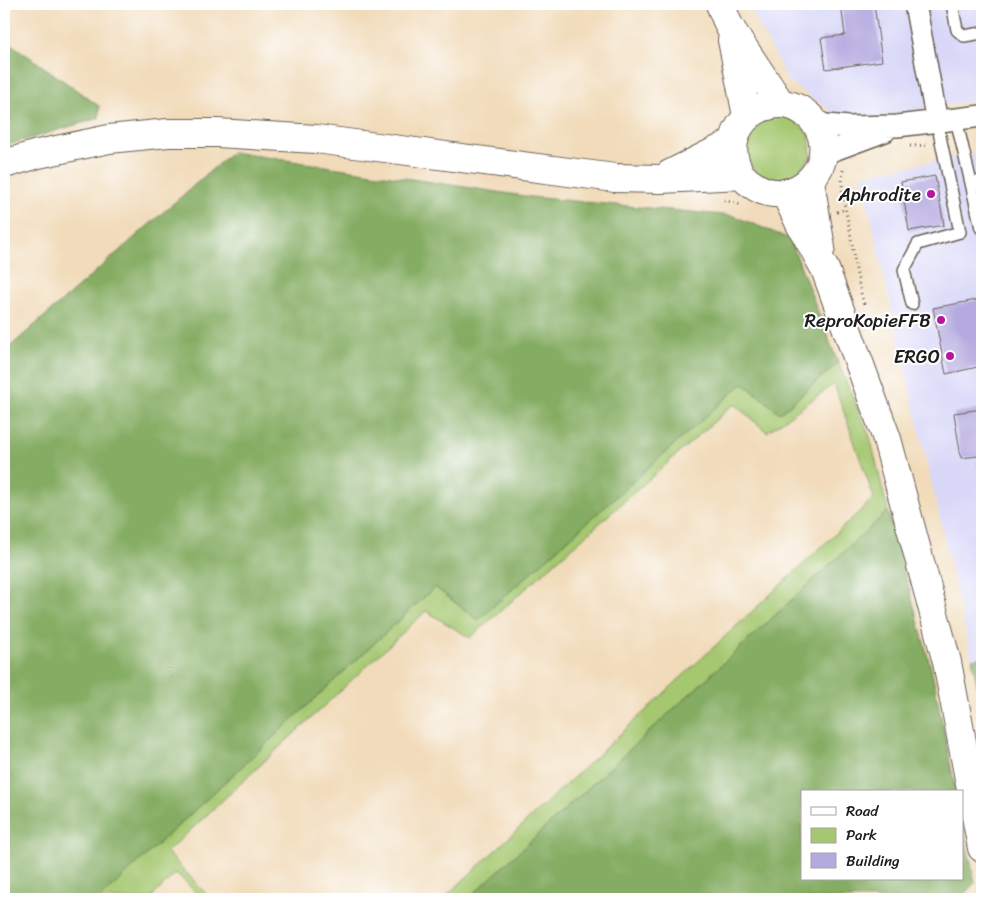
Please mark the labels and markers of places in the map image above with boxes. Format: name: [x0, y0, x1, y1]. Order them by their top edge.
place label: Aphrodite: [837, 178, 921, 211]
marker: Aphrodite: [925, 188, 937, 200]
place label: ReproKopieFFB: [804, 304, 931, 337]
marker: ReproKopieFFB: [935, 314, 947, 326]
place label: ERGO: [894, 340, 940, 373]
marker: ERGO: [944, 350, 956, 362]

